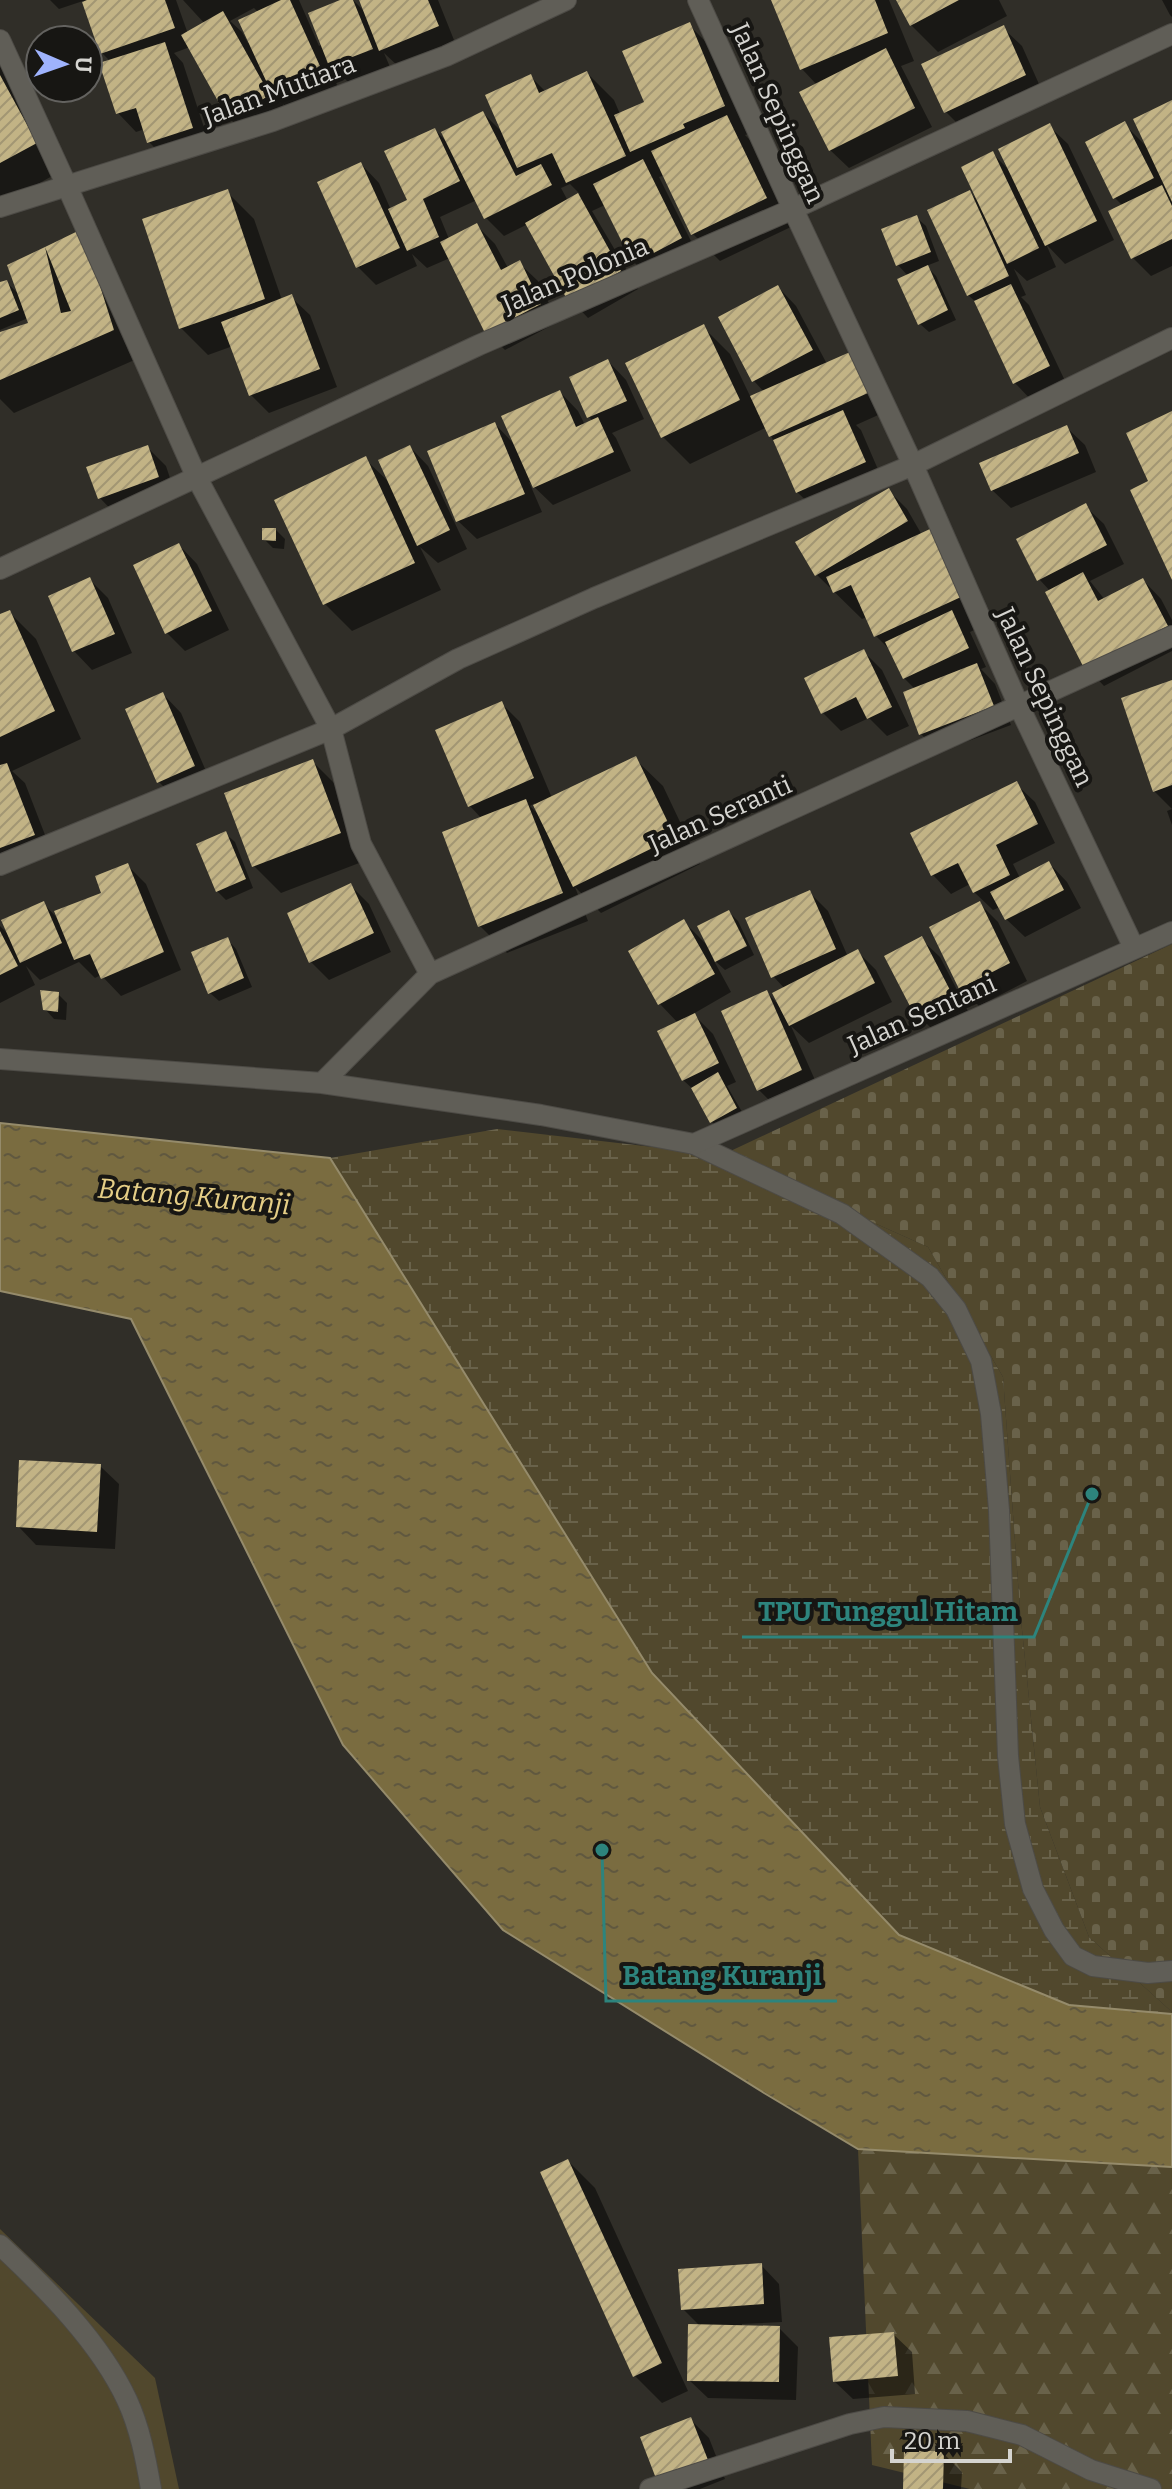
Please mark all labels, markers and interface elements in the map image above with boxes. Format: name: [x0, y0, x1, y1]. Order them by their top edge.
street label: Jalan Sepinggan: [724, 17, 831, 209]
north arrow: [24, 24, 104, 104]
street label: Jalan Mutiara: [198, 48, 360, 133]
text: U: [70, 56, 97, 73]
street label: Jalan Polonia: [496, 231, 653, 321]
street label: Jalan Sepinggan: [989, 602, 1100, 792]
street label: Jalan Seranti: [643, 769, 797, 860]
street label: Jalan Sentani: [842, 968, 1001, 1061]
water label: Batang Kuranji: [96, 1172, 292, 1221]
callout: TPU Tunggul Hitam: [742, 1585, 1034, 1637]
text: TPU Tunggul Hitam: [758, 1595, 1018, 1628]
callout: Batang Kuranji: [606, 1949, 837, 2001]
text: Batang Kuranji: [622, 1959, 822, 1992]
scale bar: [892, 2413, 1010, 2463]
text: 20 m: [904, 2427, 960, 2455]

